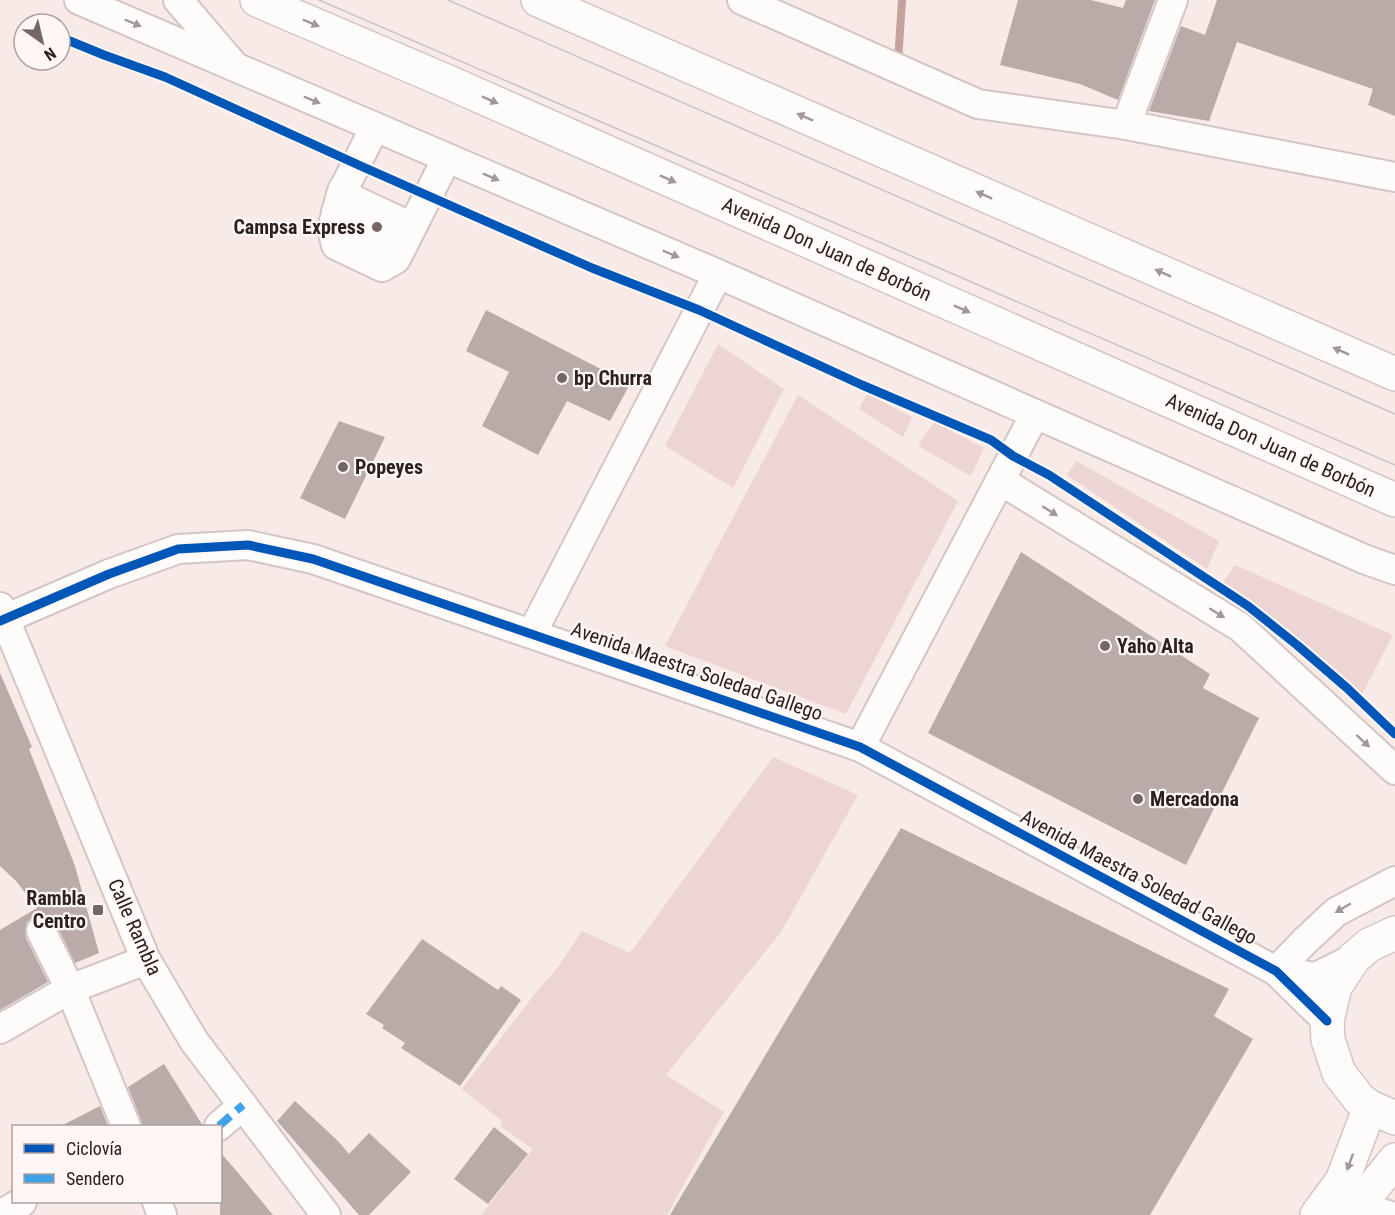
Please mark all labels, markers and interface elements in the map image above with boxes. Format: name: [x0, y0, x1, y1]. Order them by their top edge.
north arrow: [12, 12, 72, 72]
one-way arrow: [124, 19, 142, 28]
one-way arrow: [302, 19, 320, 28]
text: N: [41, 43, 59, 65]
one-way arrow: [304, 95, 322, 105]
one-way arrow: [482, 95, 500, 105]
one-way arrow: [796, 112, 814, 122]
one-way arrow: [483, 172, 501, 182]
one-way arrow: [660, 174, 678, 184]
one-way arrow: [975, 190, 993, 199]
street label: Avenida Don Juan de Borbón: [719, 192, 935, 306]
place label: Campsa Express: [233, 215, 365, 239]
marker: Campsa Express: [370, 220, 384, 234]
one-way arrow: [662, 249, 680, 259]
one-way arrow: [1153, 268, 1171, 278]
one-way arrow: [954, 304, 971, 313]
one-way arrow: [1332, 346, 1350, 356]
place label: bp Churra: [574, 366, 652, 390]
marker: bp Churra: [555, 371, 569, 385]
street label: Avenida Don Juan de Borbón: [1163, 388, 1379, 502]
place label: Popeyes: [355, 455, 423, 479]
marker: Popeyes: [336, 460, 350, 474]
one-way arrow: [1042, 506, 1059, 517]
one-way arrow: [1209, 608, 1225, 619]
street label: Avenida Maestra Soledad Gallego: [568, 617, 826, 725]
place label: Yaho Alta: [1117, 634, 1194, 658]
marker: Yaho Alta: [1098, 639, 1112, 653]
one-way arrow: [1356, 734, 1371, 748]
place label: Mercadona: [1150, 787, 1239, 811]
marker: Mercadona: [1131, 792, 1145, 806]
street label: Avenida Maestra Soledad Gallego: [1017, 804, 1261, 950]
street label: Calle Rambla: [103, 875, 167, 979]
place label: Rambla Centro: [26, 886, 86, 933]
marker: Rambla Centro: [91, 903, 105, 917]
one-way arrow: [1335, 903, 1351, 914]
legend: [12, 1125, 222, 1203]
text: Ciclovía: [66, 1138, 122, 1159]
one-way arrow: [1344, 1153, 1354, 1171]
text: Sendero: [66, 1168, 124, 1189]

